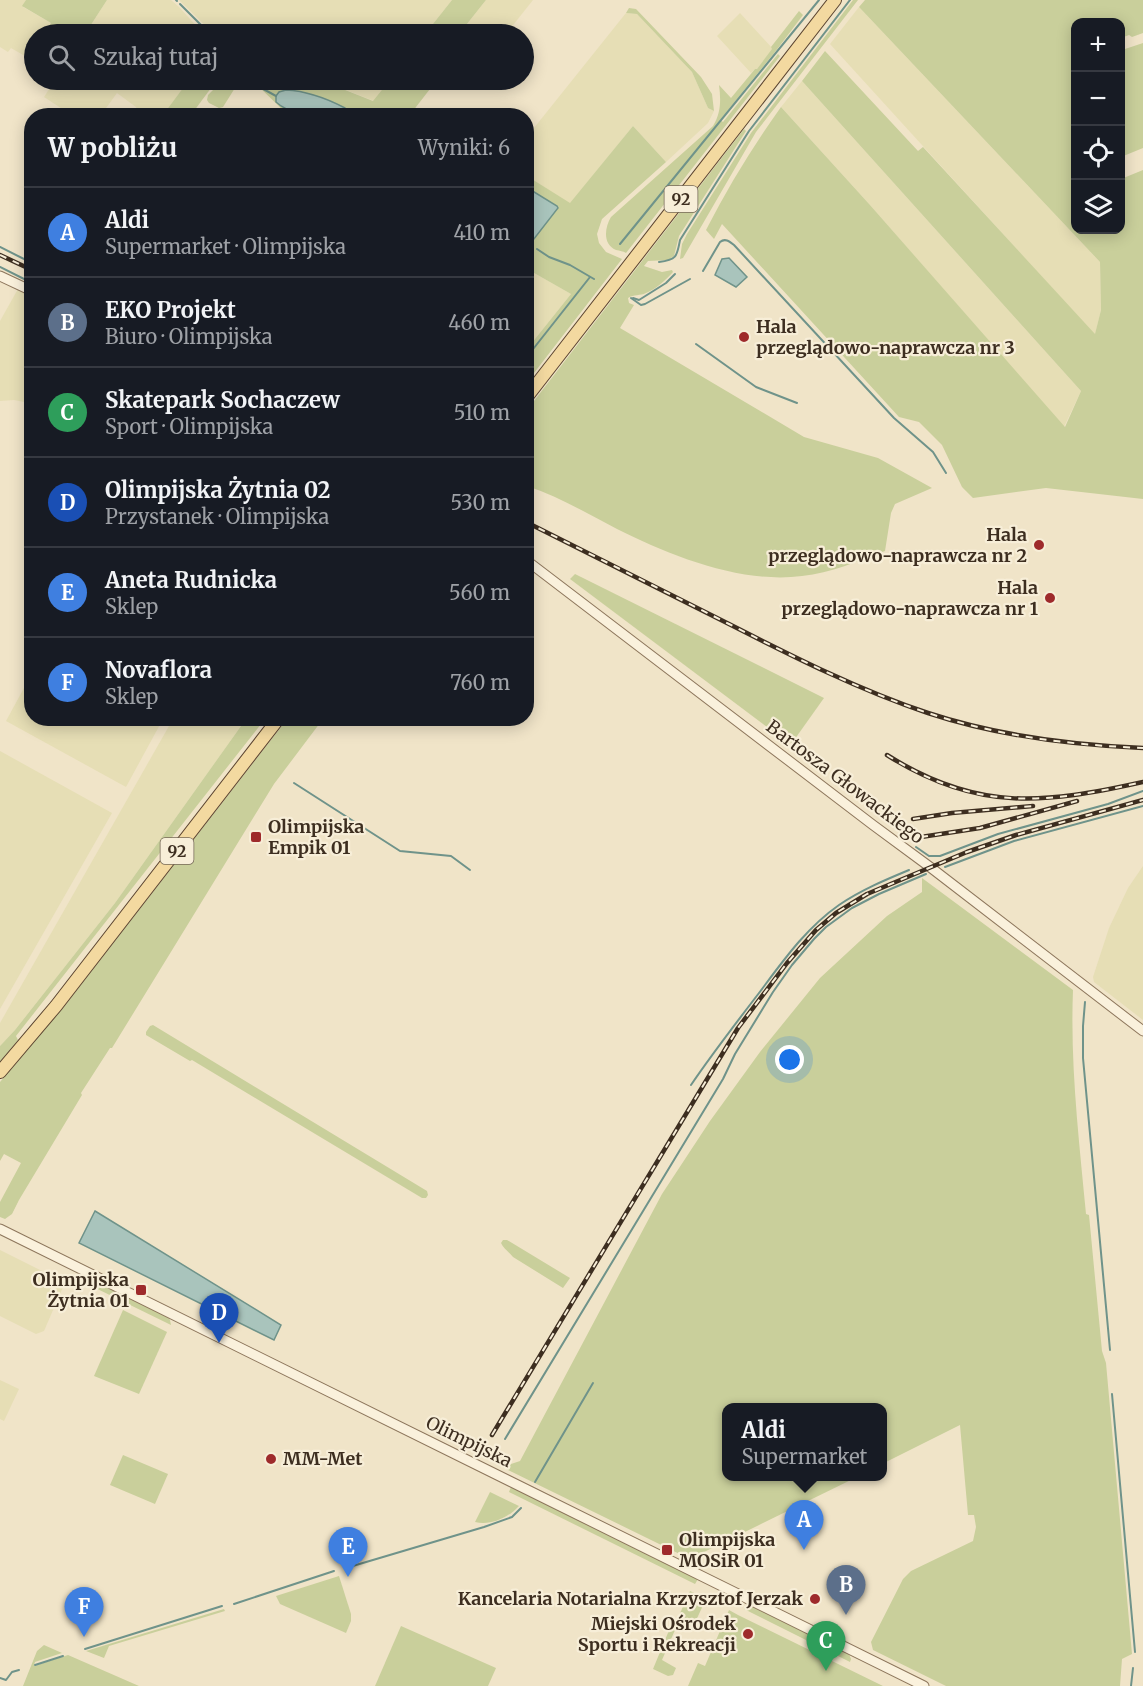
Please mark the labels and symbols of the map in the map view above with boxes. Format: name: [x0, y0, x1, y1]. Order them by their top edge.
road number: 92: [664, 186, 698, 212]
place label: Hala przeglądowo-naprawcza nr 3: [756, 315, 1015, 359]
marker: Hala przeglądowo-naprawcza nr 3: [737, 330, 751, 344]
place label: Hala przeglądowo-naprawcza nr 2: [768, 523, 1027, 567]
marker: Hala przeglądowo-naprawcza nr 2: [1032, 538, 1046, 552]
place label: Hala przeglądowo-naprawcza nr 1: [781, 576, 1038, 620]
marker: Hala przeglądowo-naprawcza nr 1: [1043, 591, 1057, 605]
street label: Bartosza Głowackiego: [762, 715, 929, 848]
place label: Olimpijska Empik 01: [268, 815, 364, 859]
marker: Olimpijska Empik 01: [249, 830, 263, 844]
road number: 92: [160, 838, 194, 864]
your location: [775, 1045, 804, 1074]
place label: Olimpijska Żytnia 01: [33, 1268, 129, 1312]
marker: Olimpijska Żytnia 01: [134, 1283, 148, 1297]
pin: D: [200, 1294, 238, 1343]
street label: Olimpijska: [422, 1411, 516, 1472]
place label: MM-Met: [283, 1447, 363, 1470]
marker: MM-Met: [264, 1452, 278, 1466]
pin: A: [784, 1500, 824, 1550]
pin: E: [328, 1528, 368, 1577]
place label: Olimpijska MOSiR 01: [679, 1528, 775, 1572]
marker: Olimpijska MOSiR 01: [660, 1543, 674, 1557]
pin: B: [826, 1566, 866, 1615]
place label: Kancelaria Notarialna Krzysztof Jerzak: [458, 1587, 803, 1610]
pin: F: [64, 1588, 104, 1637]
marker: Kancelaria Notarialna Krzysztof Jerzak: [808, 1592, 822, 1606]
place label: Miejski Ośrodek Sportu i Rekreacji: [578, 1612, 736, 1656]
pin: C: [806, 1622, 846, 1671]
marker: Miejski Ośrodek Sportu i Rekreacji: [741, 1627, 755, 1641]

